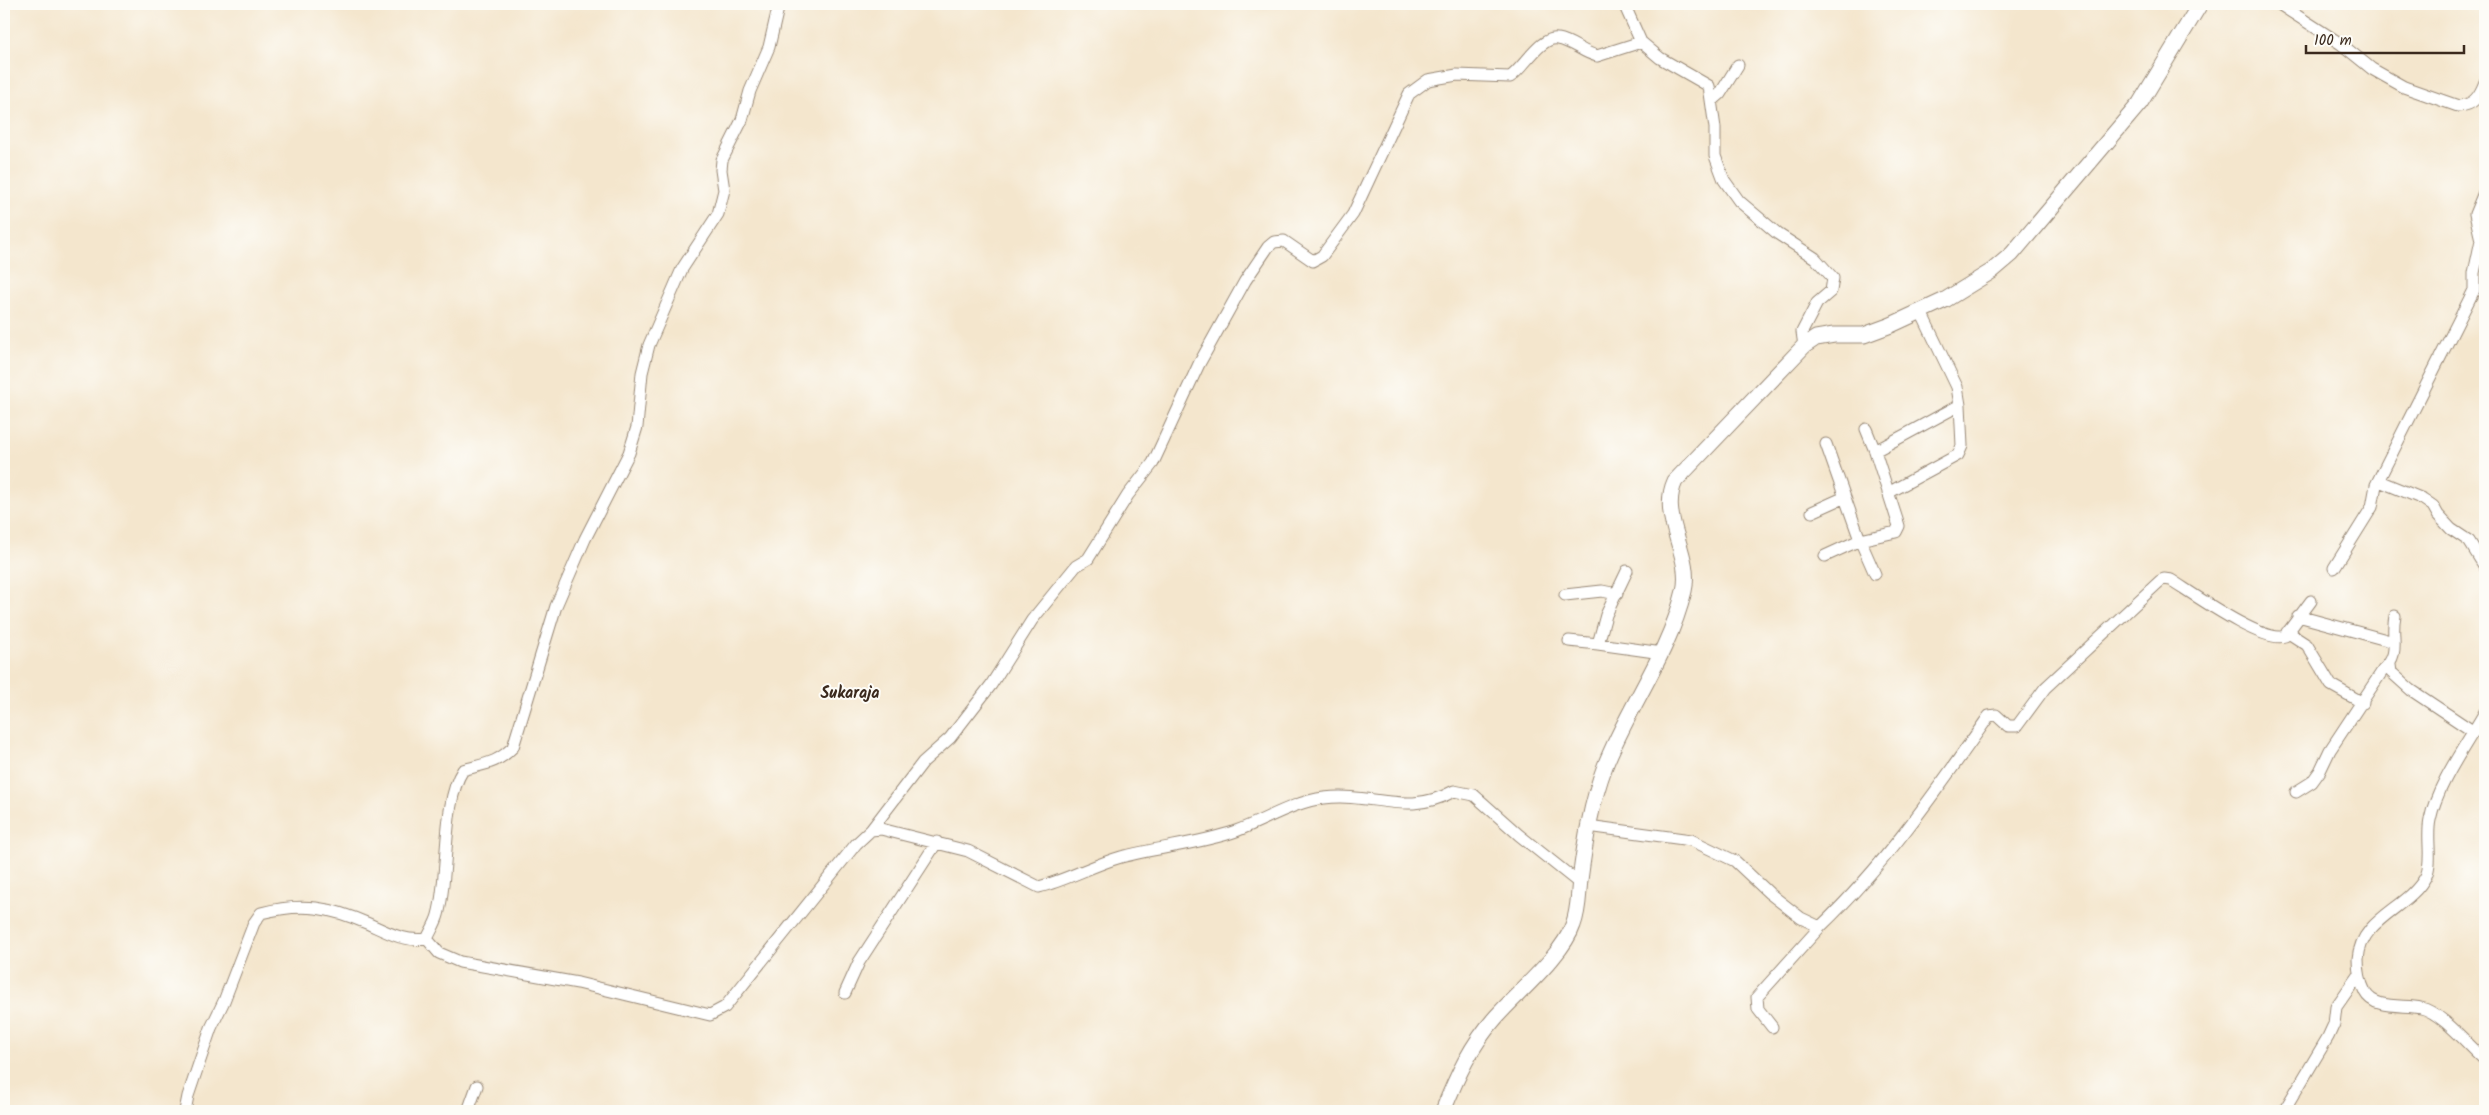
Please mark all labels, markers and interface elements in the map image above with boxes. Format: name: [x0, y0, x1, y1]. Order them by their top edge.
scale bar: [2306, 22, 2464, 54]
text: 100 m: [2314, 29, 2352, 53]
district label: Sukaraja: [821, 681, 879, 706]

